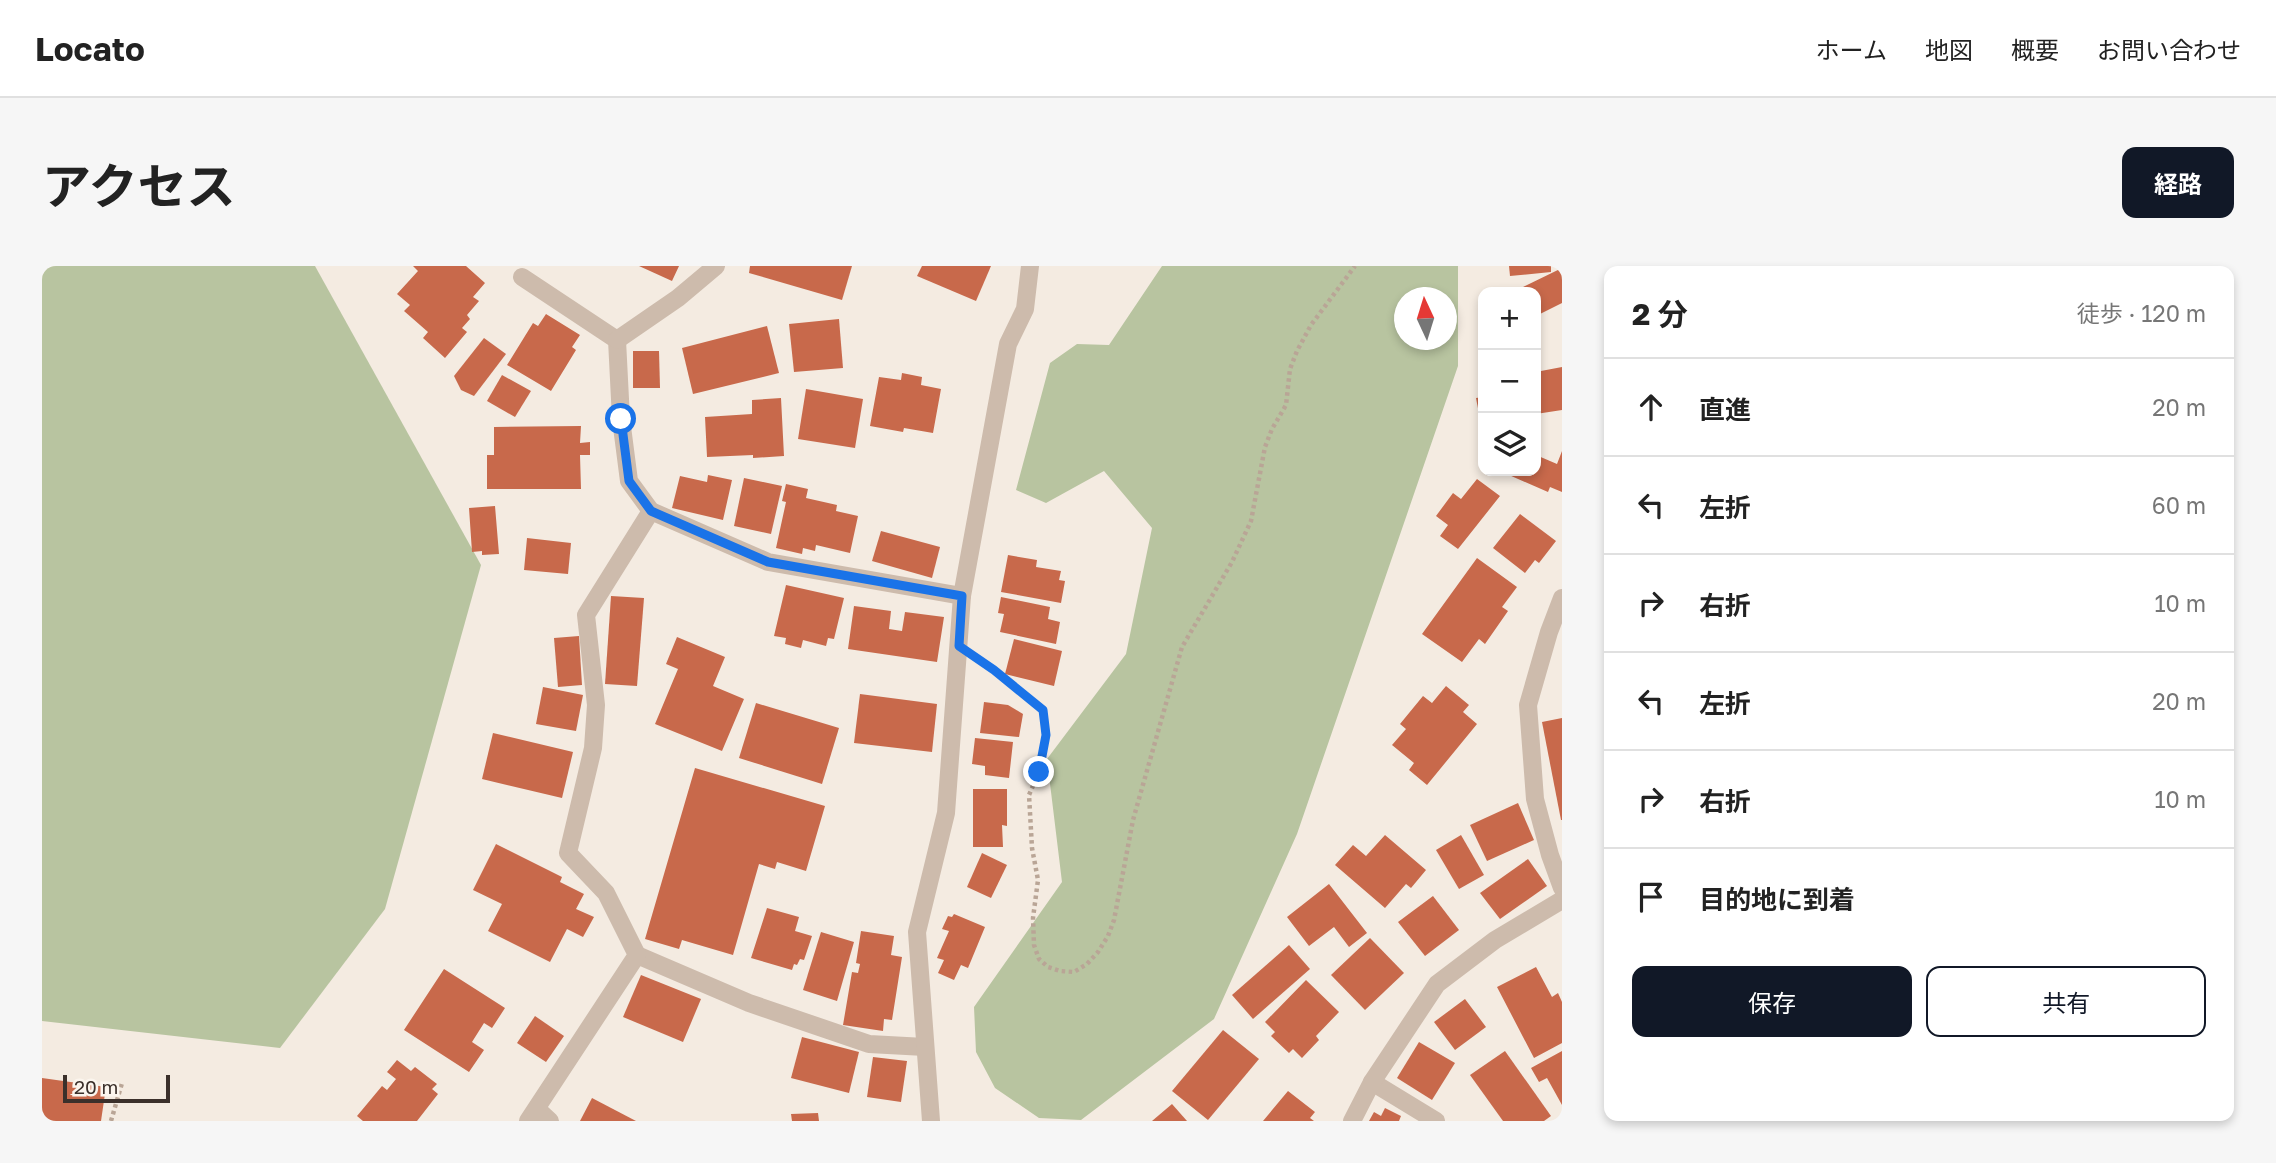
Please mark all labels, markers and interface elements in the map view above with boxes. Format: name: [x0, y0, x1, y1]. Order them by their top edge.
text: Locato: [35, 29, 145, 68]
text: ホーム: [1816, 35, 1887, 64]
text: 地図: [1925, 35, 1973, 64]
text: 概要: [2011, 35, 2059, 64]
text: お問い合わせ: [2097, 35, 2241, 64]
button: 経路: [2122, 147, 2234, 218]
text: アクセス: [42, 156, 236, 215]
north arrow: [1394, 287, 1457, 350]
map controls: [1478, 287, 1541, 476]
button: +: [1478, 287, 1541, 350]
text: 2 分: [1632, 296, 1688, 332]
text: 徒歩 · 120 m: [2077, 299, 2206, 327]
button: −: [1478, 350, 1541, 413]
icon: ahead: [1632, 388, 1670, 426]
text: 20 m: [2152, 393, 2206, 421]
text: 直進: [1699, 394, 1751, 425]
route start: [605, 403, 636, 434]
button: layers: [1478, 413, 1541, 476]
icon: left: [1632, 486, 1670, 524]
text: 60 m: [2152, 491, 2206, 519]
text: 左折: [1699, 492, 1751, 523]
icon: right: [1632, 584, 1670, 622]
text: 10 m: [2154, 589, 2206, 617]
text: 右折: [1699, 590, 1751, 621]
icon: left: [1632, 682, 1670, 720]
text: 20 m: [2152, 687, 2206, 715]
text: 左折: [1699, 688, 1751, 719]
route end: [1023, 756, 1054, 787]
icon: right: [1632, 780, 1670, 818]
text: 10 m: [2154, 785, 2206, 813]
text: 右折: [1699, 786, 1751, 817]
icon: arrive: [1632, 878, 1670, 916]
text: 目的地に到着: [1699, 884, 1855, 915]
button: 保存: [1632, 966, 1912, 1037]
button: 共有: [1926, 966, 2206, 1037]
scale bar: [63, 1072, 170, 1104]
text: 20 m: [74, 1075, 118, 1098]

